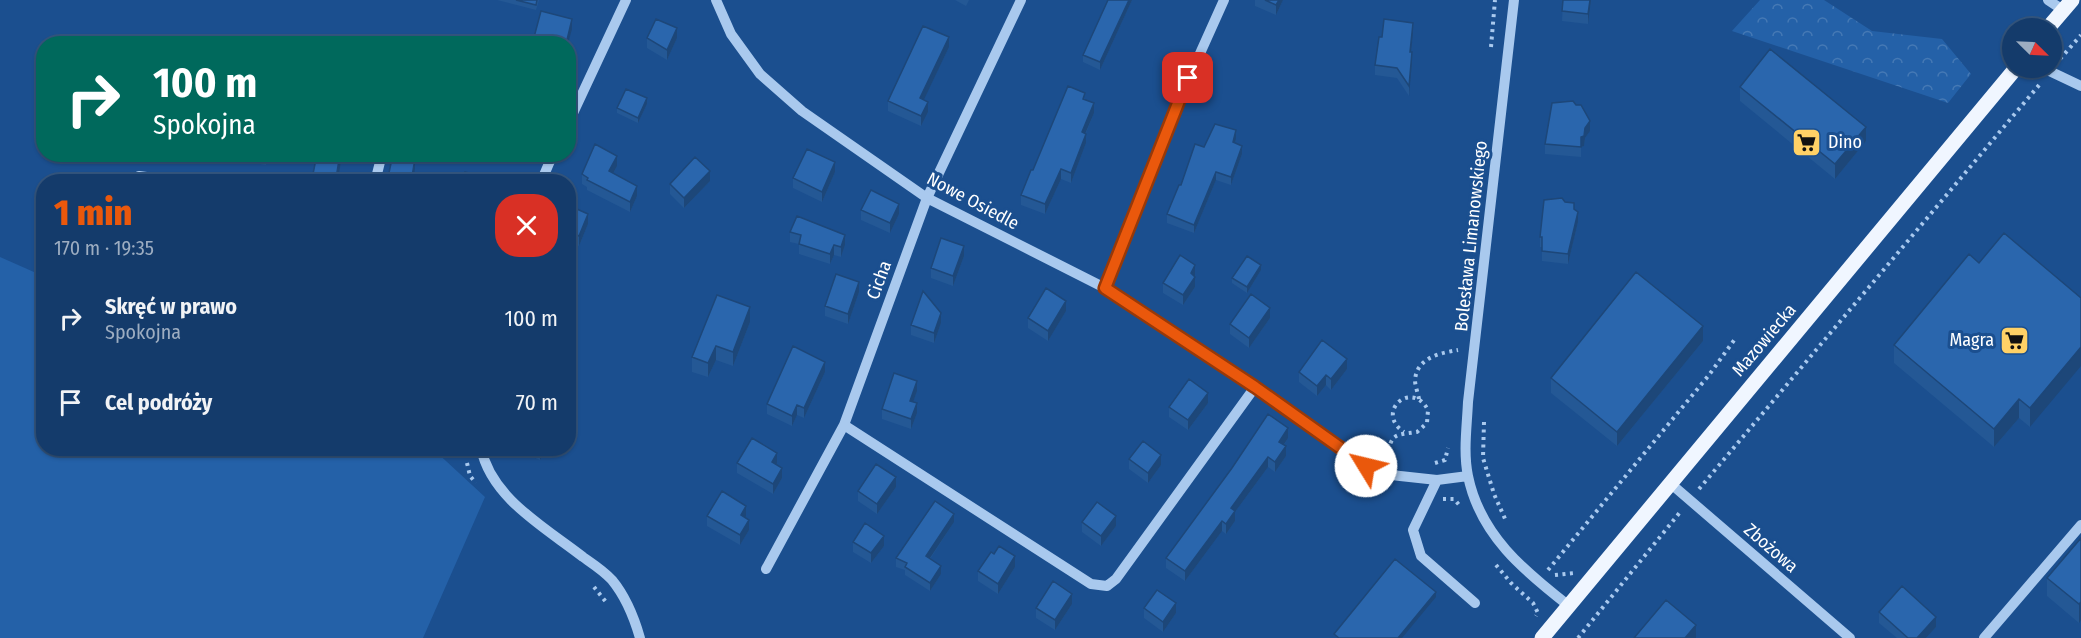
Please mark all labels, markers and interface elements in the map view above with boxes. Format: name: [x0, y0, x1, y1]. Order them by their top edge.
north arrow: [2002, 18, 2062, 78]
map controls: [2002, 18, 2062, 78]
pin: [1162, 52, 1213, 103]
text: 100 m: [153, 58, 257, 108]
icon: right: [54, 60, 132, 138]
icon: arrive: [1171, 61, 1204, 94]
text: Spokojna: [153, 109, 256, 141]
supermarket icon: Dino: [1791, 126, 1823, 158]
place label: Dino: [1828, 131, 1862, 153]
street label: Bolesława Limanowskiego: [1450, 139, 1492, 333]
street label: Nowe Osiedle: [923, 168, 1023, 234]
text: 1 min: [54, 191, 132, 235]
button: close: [495, 194, 558, 257]
text: 170 m · 19:35: [54, 236, 154, 260]
street label: Cicha: [862, 257, 896, 302]
text: Skręć w prawo: [105, 293, 237, 320]
street label: Mazowiecka: [1727, 299, 1801, 381]
icon: right: [54, 302, 87, 335]
text: 100 m: [504, 305, 558, 332]
text: Spokojna: [105, 320, 181, 344]
supermarket icon: Magra: [1999, 324, 2031, 356]
place label: Magra: [1950, 329, 1994, 351]
icon: arrive: [54, 386, 87, 419]
text: Cel podróży: [105, 389, 212, 416]
text: 70 m: [516, 389, 558, 416]
position arrow: [1334, 434, 1398, 498]
street label: Zbożowa: [1740, 519, 1803, 577]

